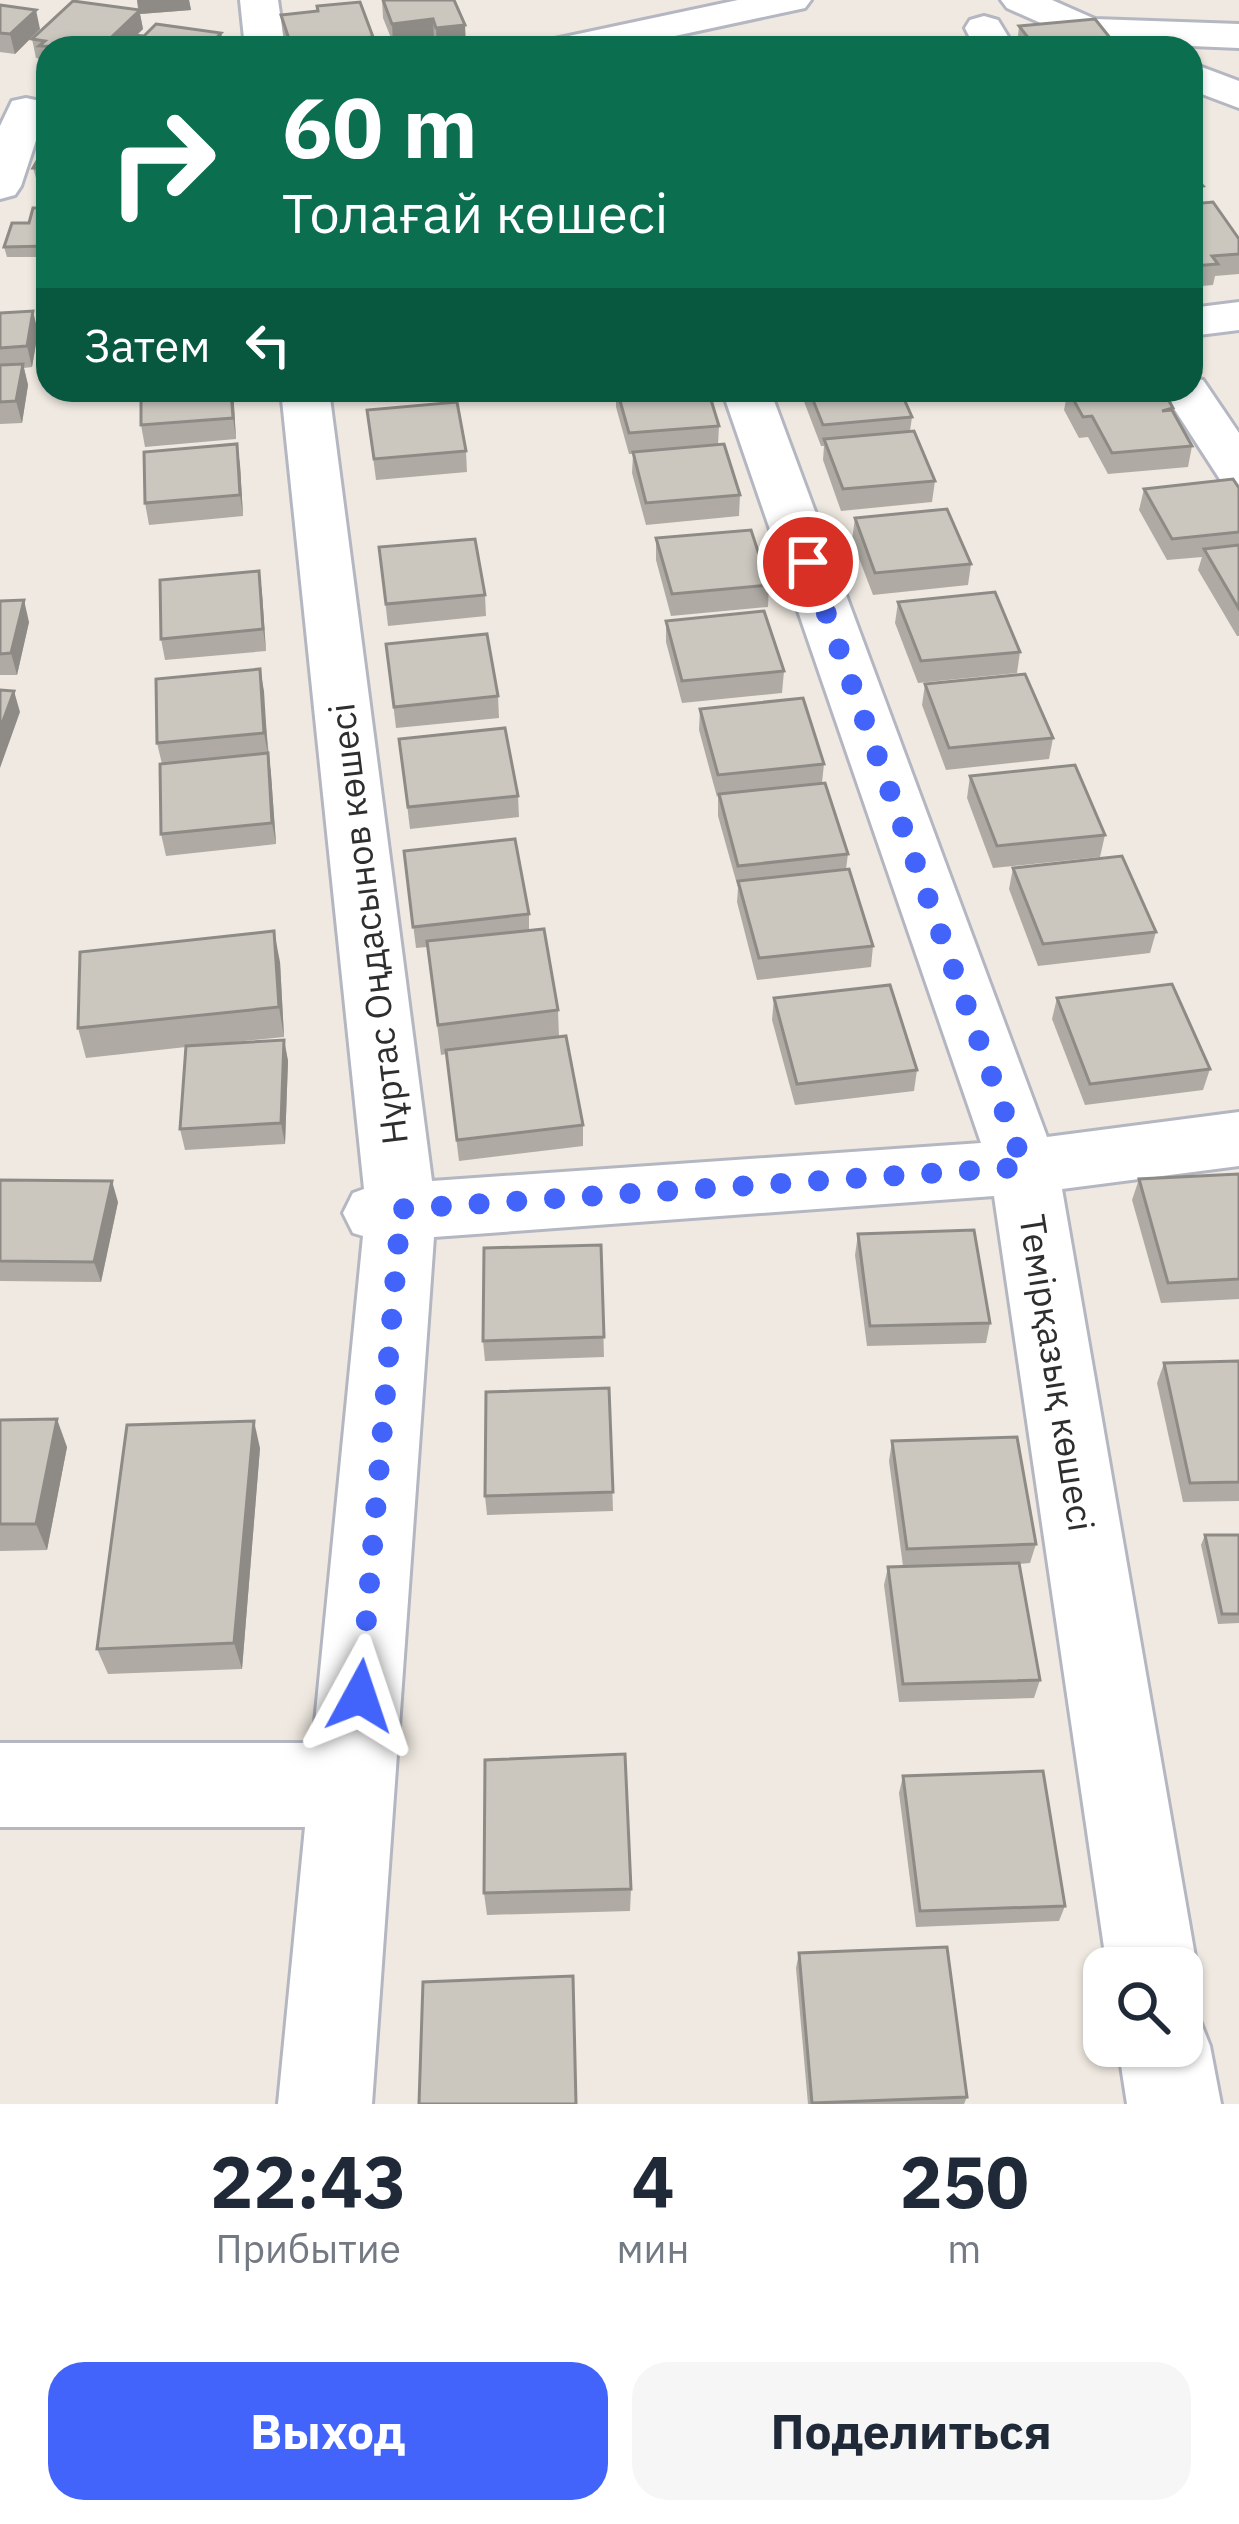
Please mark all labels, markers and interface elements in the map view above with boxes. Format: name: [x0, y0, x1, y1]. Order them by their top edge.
text: 60 m: [282, 72, 478, 181]
icon: right: [84, 84, 240, 240]
text: Толағай көшесі: [282, 178, 668, 248]
icon: left: [235, 312, 301, 378]
text: Затем: [84, 316, 211, 374]
pin: [757, 511, 859, 613]
icon: arrive: [775, 529, 841, 595]
street label: Нұртас Оңдасынов көшесі: [317, 701, 418, 1147]
street label: Темірқазық көшесі: [1009, 1211, 1106, 1535]
position arrow: [297, 1633, 423, 1759]
map controls: [1083, 1947, 1203, 2067]
button: search: [1083, 1947, 1203, 2067]
text: 22:43: [210, 2134, 407, 2228]
text: 4: [631, 2134, 675, 2228]
text: 250: [899, 2134, 1029, 2228]
text: Прибытие: [215, 2223, 401, 2274]
text: мин: [616, 2223, 689, 2274]
text: m: [947, 2223, 981, 2274]
button: Выход: [48, 2362, 608, 2500]
button: Поделиться: [632, 2362, 1191, 2500]

